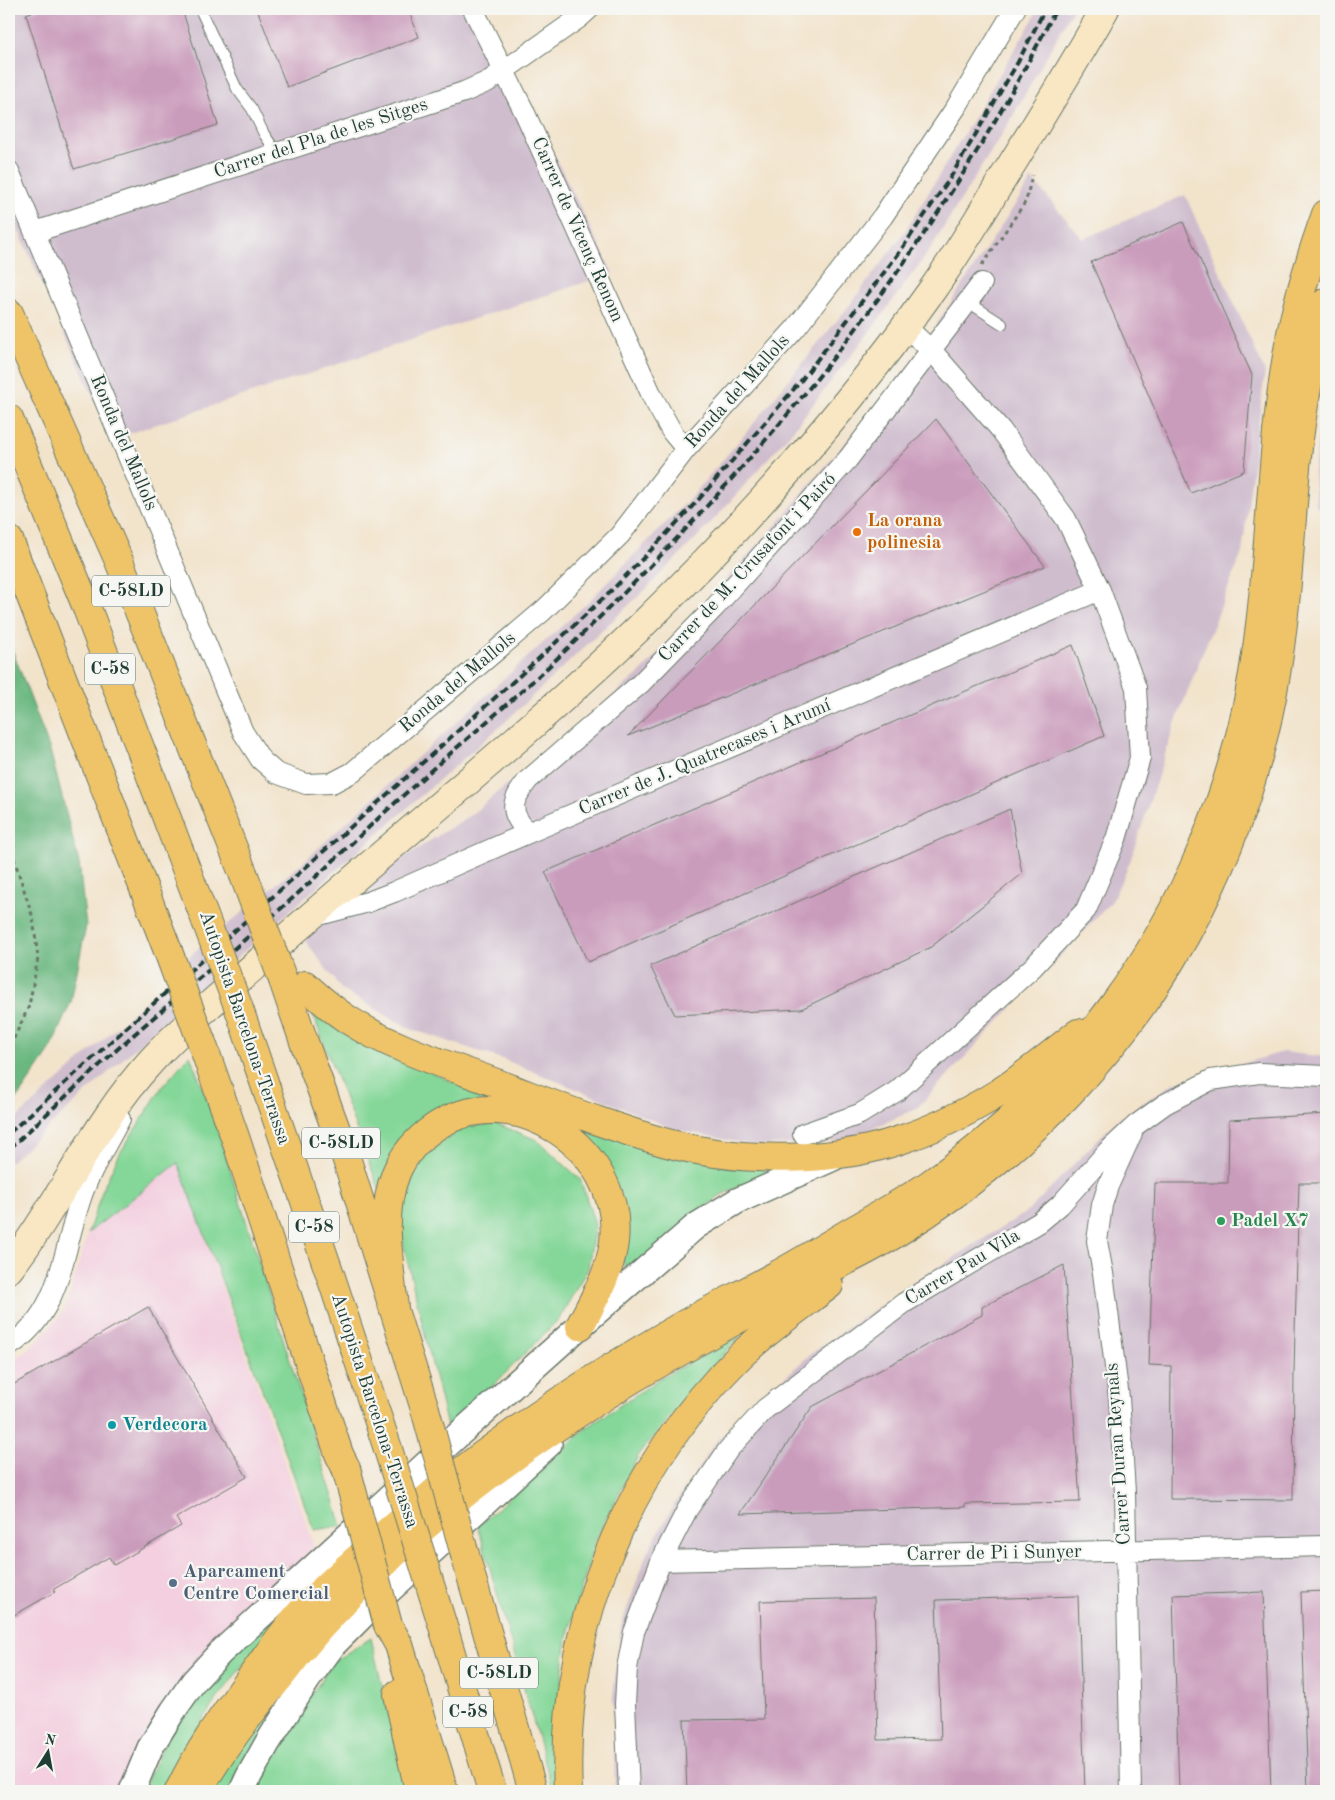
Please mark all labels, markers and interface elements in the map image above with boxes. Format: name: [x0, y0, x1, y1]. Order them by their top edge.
street label: Carrer del Pla de les Sitges: [212, 95, 430, 183]
street label: Carrer de Vicenç Renom: [528, 135, 626, 325]
street label: Ronda del Mallols: [682, 332, 794, 452]
street label: Ronda del Mallols: [86, 372, 160, 514]
street label: Carrer de M. Crusafont i Pairó: [656, 470, 840, 666]
place label: La orana polinesia: [867, 512, 943, 553]
marker: La orana polinesia: [851, 526, 863, 538]
road number: C-58LD: [92, 576, 170, 606]
street label: Ronda del Mallols: [396, 629, 520, 737]
road number: C-58: [85, 654, 135, 684]
street label: Carrer de J. Quatrecases i Arumí: [576, 696, 835, 820]
street label: Autopista Barcelona-Terrassa: [195, 909, 293, 1148]
road number: C-58LD: [302, 1128, 380, 1158]
road number: C-58: [289, 1212, 339, 1242]
place label: Padel X7: [1231, 1212, 1309, 1231]
marker: Padel X7: [1215, 1215, 1227, 1227]
street label: Carrer Pau Vila: [902, 1226, 1024, 1310]
street label: Autopista Barcelona-Terrassa: [327, 1291, 421, 1531]
street label: Carrer Duran Reynals: [1103, 1362, 1135, 1546]
place label: Verdecora: [122, 1416, 208, 1435]
marker: Verdecora: [106, 1419, 118, 1431]
street label: Carrer de Pi i Sunyer: [906, 1543, 1082, 1565]
place label: Aparcament Centre Comercial: [183, 1563, 329, 1604]
marker: Aparcament Centre Comercial: [167, 1577, 179, 1589]
road number: C-58LD: [460, 1658, 538, 1689]
road number: C-58: [443, 1696, 493, 1728]
north arrow: [22, 1728, 72, 1778]
text: N: [44, 1732, 57, 1748]

